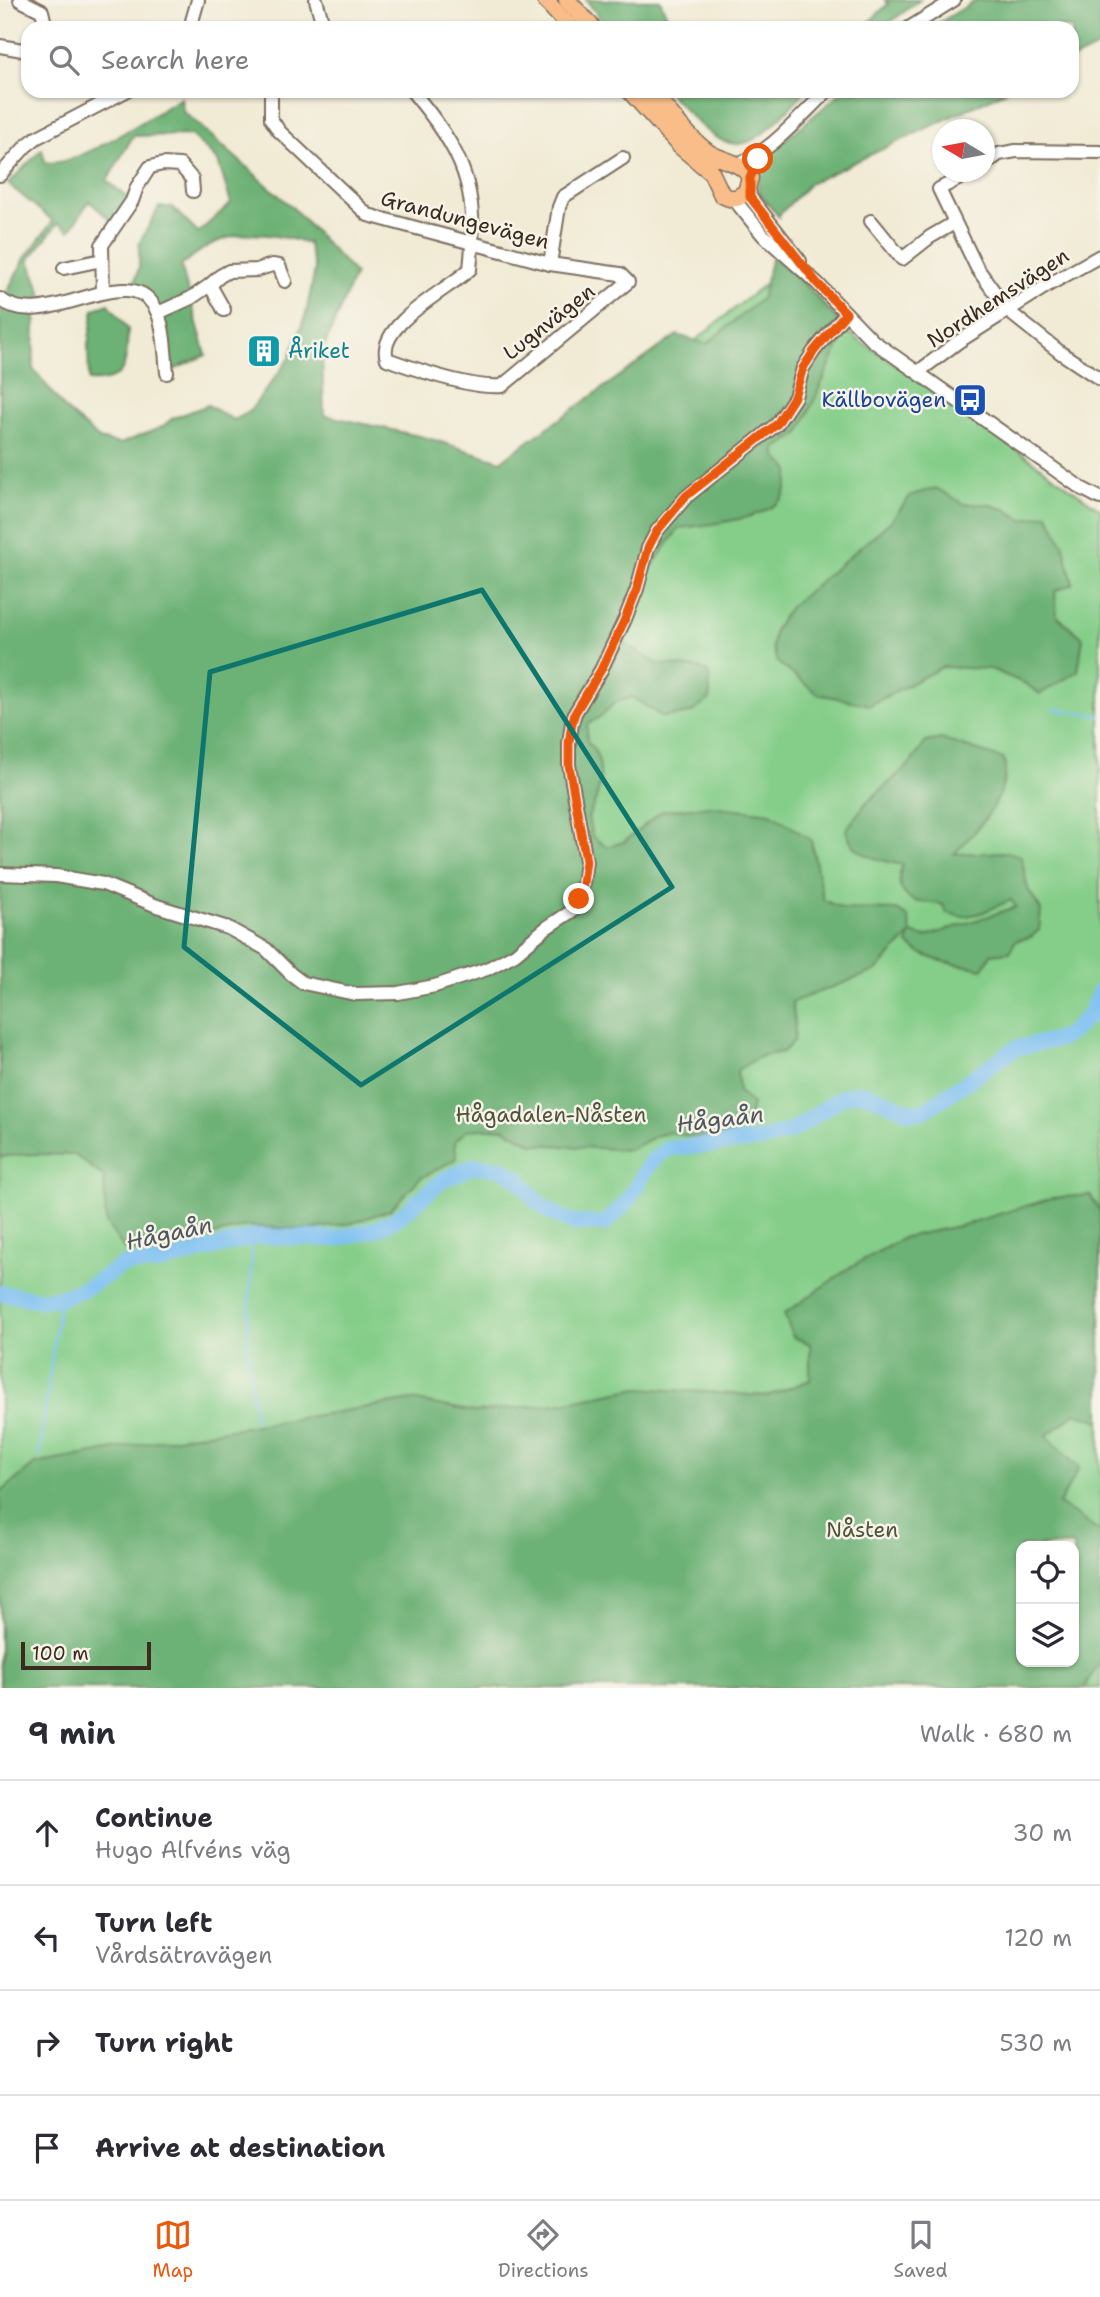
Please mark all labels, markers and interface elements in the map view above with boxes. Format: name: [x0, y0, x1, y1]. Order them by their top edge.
search box: [21, 21, 1079, 98]
icon: search: [45, 41, 83, 79]
text: Search here: [101, 42, 250, 77]
north arrow: [932, 119, 995, 182]
route start: [742, 143, 773, 174]
street label: Grandungevägen: [378, 184, 552, 256]
street label: Nordhemsvägen: [922, 242, 1074, 354]
street label: Lugnvägen: [497, 277, 601, 367]
building icon: Åriket: [245, 332, 283, 370]
place label: Åriket: [288, 336, 350, 365]
bus stop icon: Källbovägen: [951, 381, 989, 419]
place label: Källbovägen: [821, 386, 946, 414]
route end: [563, 883, 594, 914]
water label: Hågaån: [675, 1099, 765, 1139]
park label: Hågadalen-Nåsten: [456, 1101, 647, 1129]
water label: Hågaån: [123, 1209, 215, 1257]
park label: Nåsten: [826, 1516, 898, 1544]
map controls: [1016, 1541, 1079, 1667]
button: locate: [1016, 1541, 1079, 1604]
button: layers: [1016, 1604, 1079, 1667]
scale bar: [21, 1639, 150, 1671]
text: 100 m: [32, 1641, 89, 1666]
text: 9 min: [28, 1713, 115, 1754]
text: Walk · 680 m: [920, 1719, 1072, 1749]
text: Continue: [95, 1800, 213, 1835]
icon: ahead: [28, 1814, 66, 1852]
text: 30 m: [1013, 1818, 1072, 1848]
text: Hugo Alfvéns väg: [95, 1835, 291, 1865]
text: Turn left: [95, 1905, 212, 1940]
icon: left: [28, 1919, 66, 1957]
text: 120 m: [1004, 1923, 1072, 1953]
text: Vårdsätravägen: [95, 1940, 272, 1970]
icon: right: [28, 2024, 66, 2062]
text: Turn right: [95, 2025, 233, 2060]
text: 530 m: [1000, 2028, 1072, 2058]
icon: arrive: [28, 2129, 66, 2167]
text: Arrive at destination: [95, 2130, 385, 2165]
tab: Map: [152, 2216, 193, 2283]
tab: Directions: [498, 2216, 589, 2283]
tab: Saved: [894, 2216, 948, 2283]

